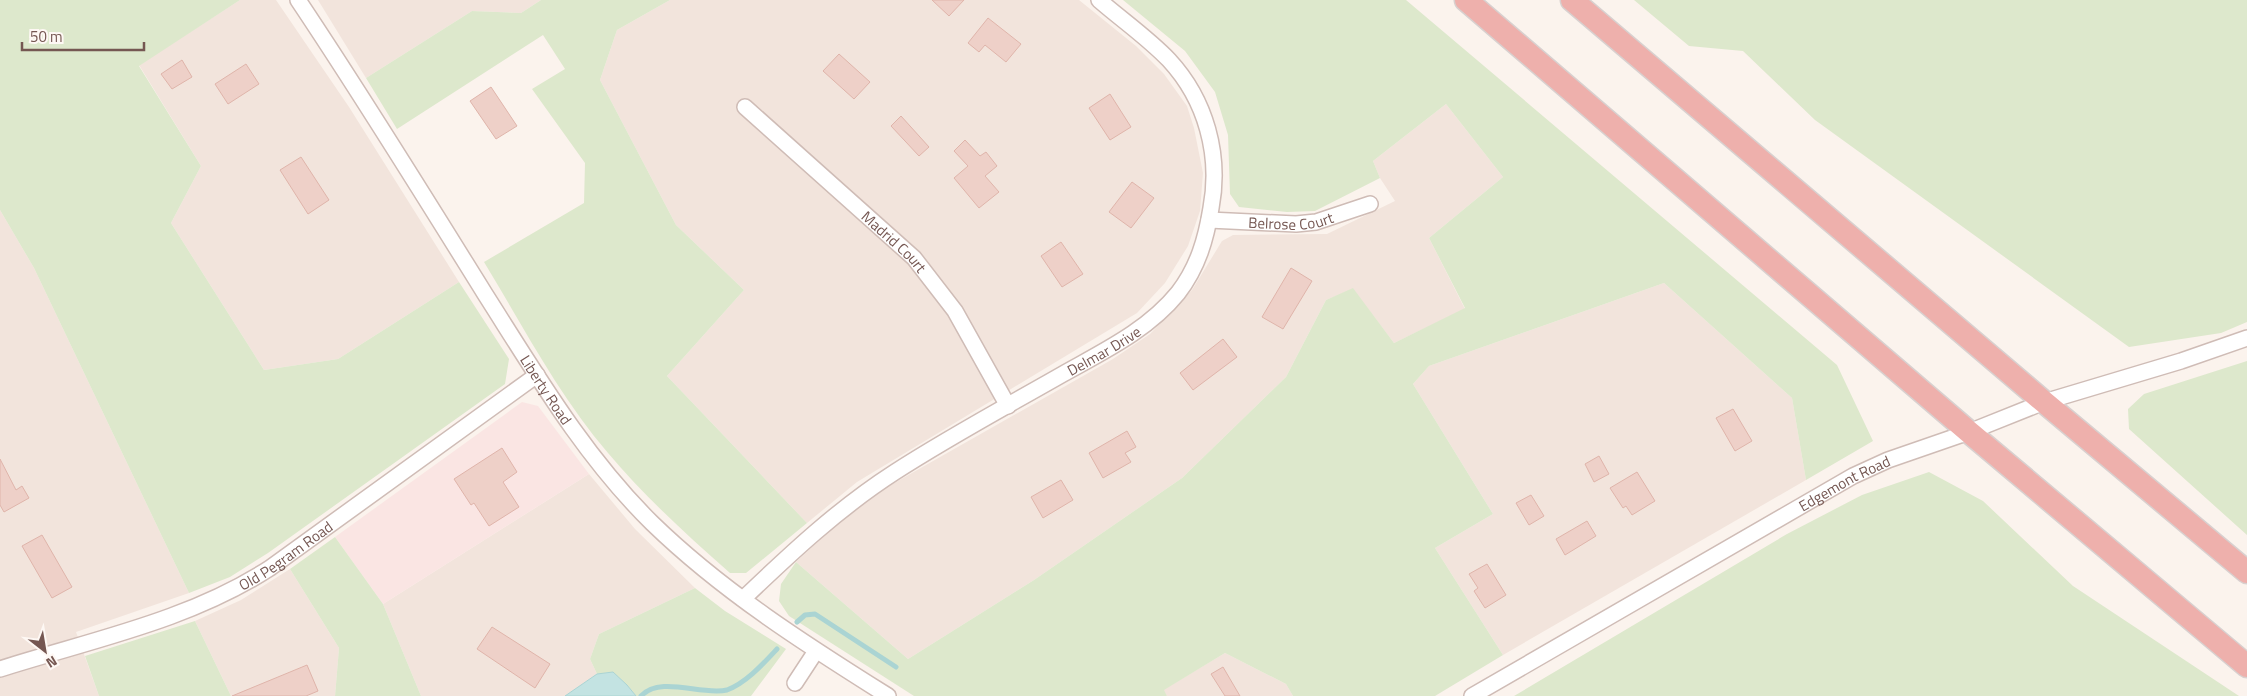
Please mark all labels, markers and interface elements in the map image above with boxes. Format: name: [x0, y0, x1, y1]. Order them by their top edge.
scale bar: [22, 20, 145, 52]
text: 50 m: [30, 25, 63, 48]
street label: Madrid Court: [857, 205, 933, 278]
street label: Belrose Court: [1248, 205, 1337, 235]
street label: Delmar Drive: [1063, 320, 1145, 381]
street label: Liberty Road: [515, 350, 578, 429]
street label: Edgemont Road: [1794, 449, 1894, 517]
street label: Old Pegram Road: [234, 515, 337, 596]
north arrow: [20, 626, 70, 676]
text: N: [42, 651, 62, 674]

